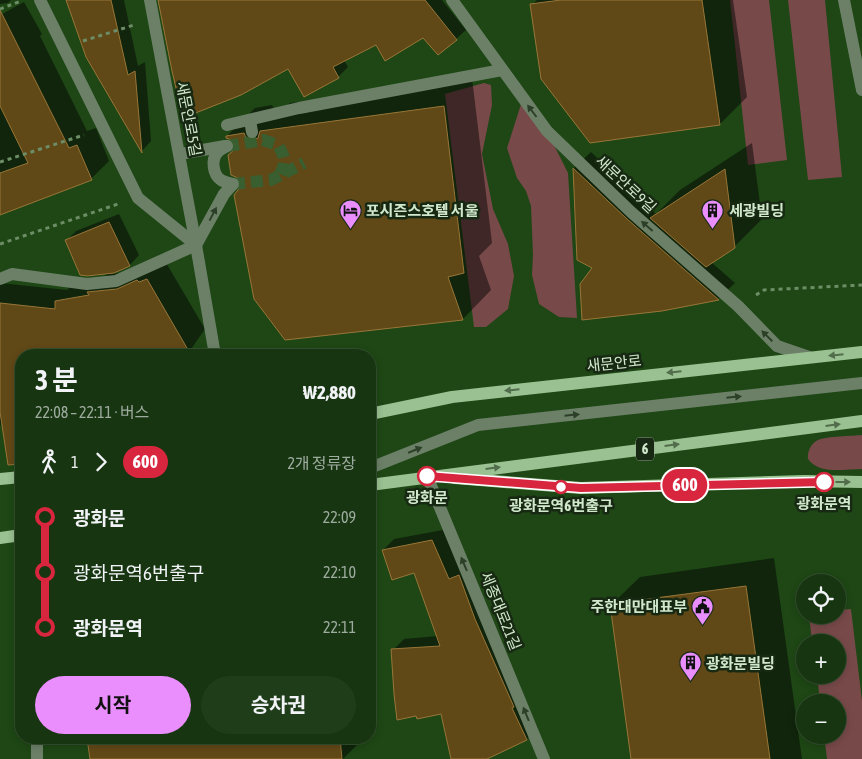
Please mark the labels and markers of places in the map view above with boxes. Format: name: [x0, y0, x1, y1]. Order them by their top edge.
hotel icon: 포시즌스호텔 서울: [338, 198, 362, 229]
building icon: 세광빌딩: [701, 198, 725, 229]
place label: 포시즌스호텔 서울: [366, 202, 479, 219]
place label: 세광빌딩: [729, 202, 784, 219]
marker: 광화문: [417, 466, 437, 486]
marker: 광화문역: [814, 472, 834, 492]
marker: 광화문역6번출구: [554, 480, 568, 494]
place label: 광화문: [406, 489, 448, 506]
place label: 광화문역: [796, 495, 852, 512]
place label: 광화문역6번출구: [509, 497, 613, 514]
public building icon: 주한대만대표부: [691, 594, 715, 625]
place label: 주한대만대표부: [590, 598, 687, 615]
building icon: 광화문빌딩: [678, 651, 702, 682]
place label: 광화문빌딩: [706, 655, 775, 672]

